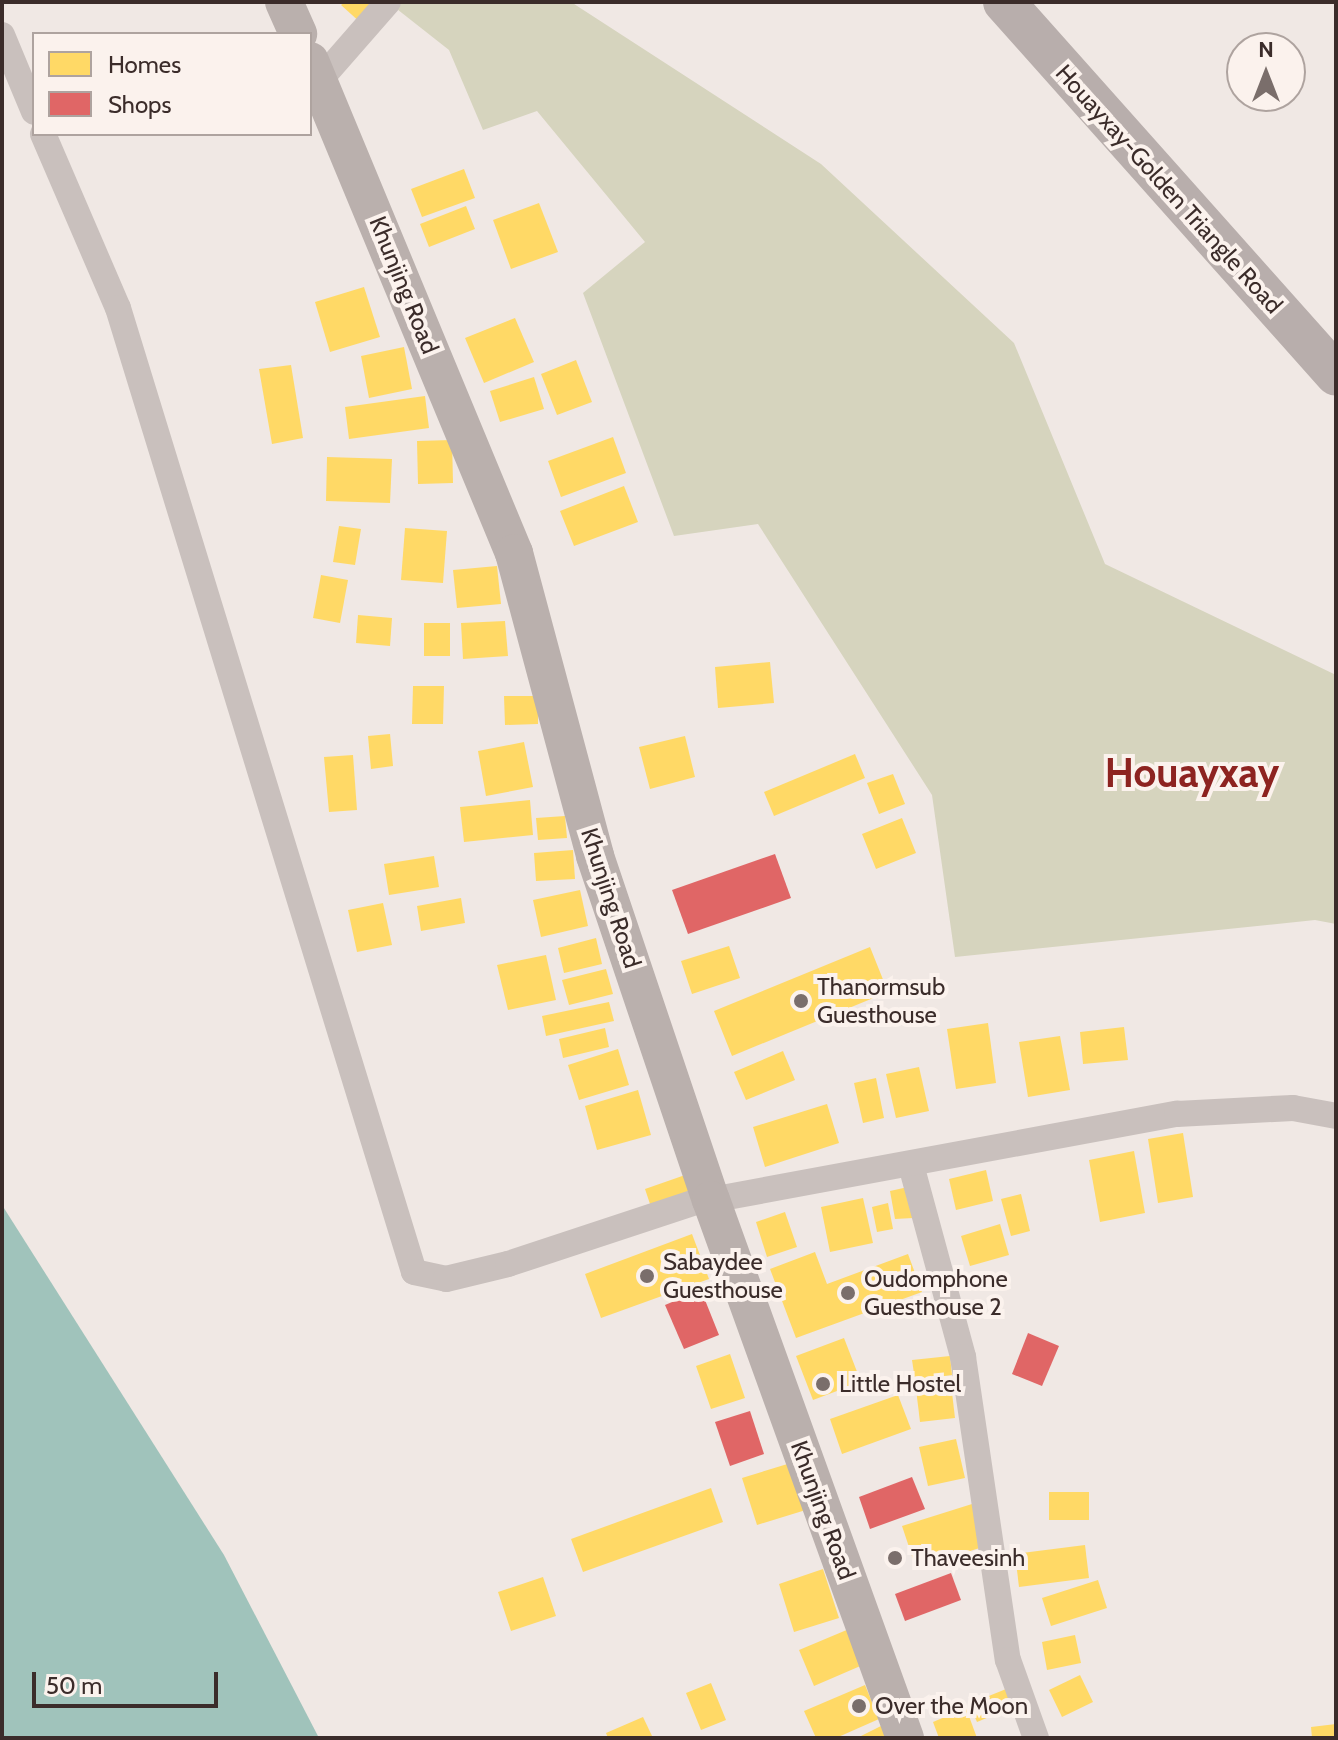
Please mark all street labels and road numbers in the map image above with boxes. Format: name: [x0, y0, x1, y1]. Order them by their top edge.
street label: Houayxay-Golden Triangle Road: [1050, 59, 1288, 319]
street label: Khunjing Road: [363, 212, 445, 358]
street label: Khunjing Road: [575, 824, 647, 972]
street label: Khunjing Road: [785, 1437, 861, 1583]

